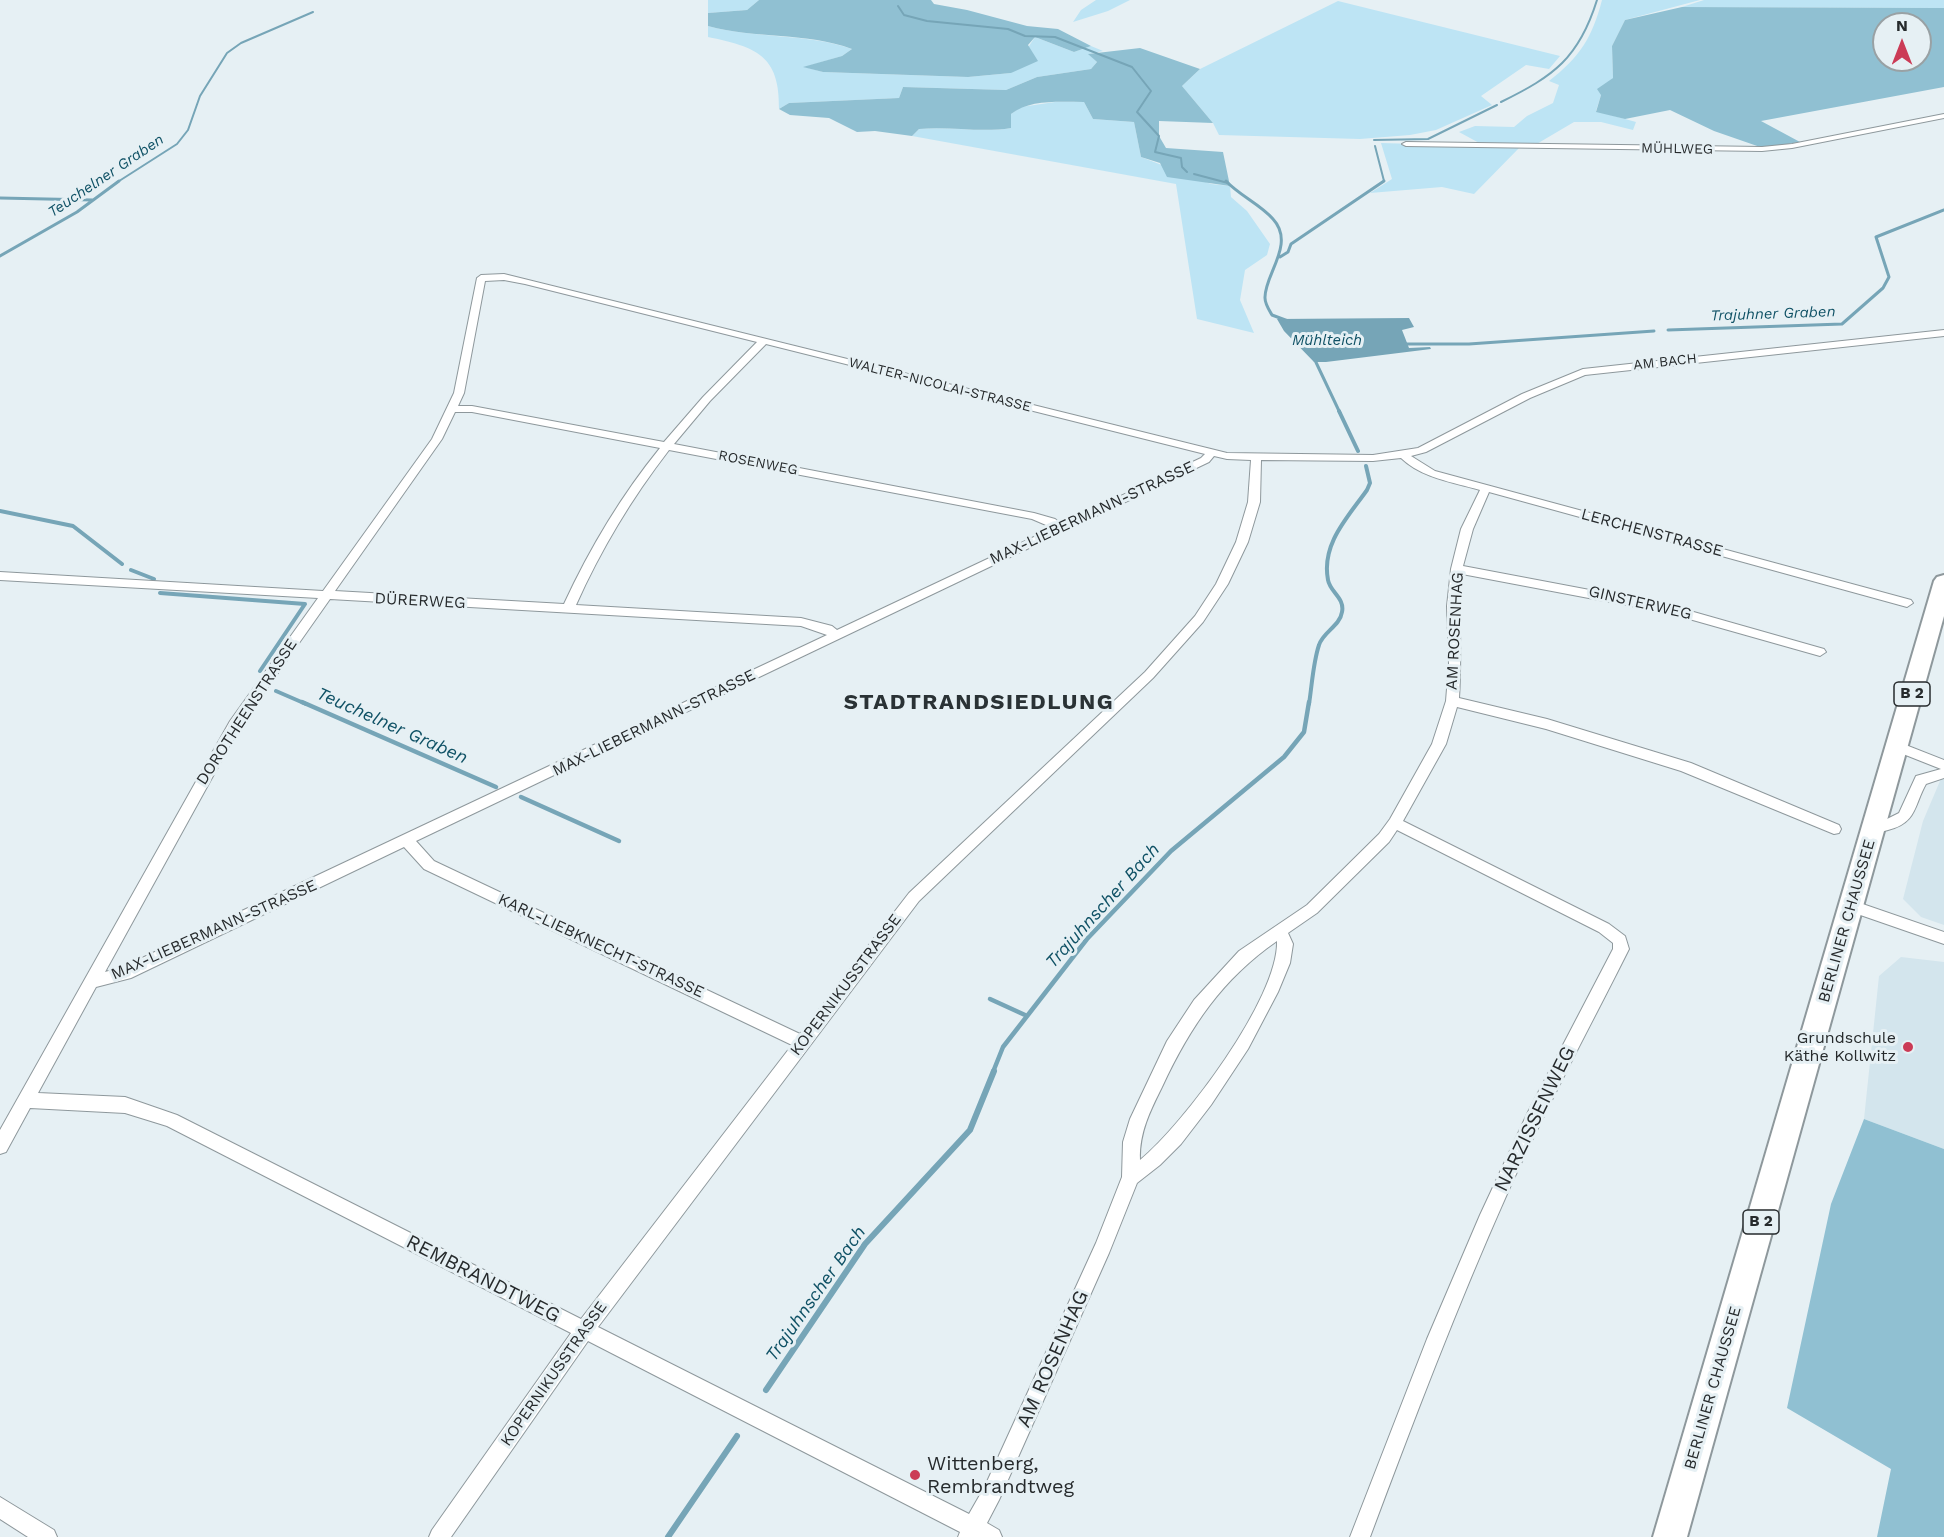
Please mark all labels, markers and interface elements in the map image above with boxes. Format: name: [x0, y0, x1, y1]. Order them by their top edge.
north arrow: [1872, 12, 1932, 72]
text: N: [1896, 16, 1908, 35]
water label: Teuchelner Graben: [45, 131, 167, 221]
street label: MÜHLWEG: [1641, 140, 1713, 158]
water label: Trajuhner Graben: [1710, 303, 1836, 325]
water label: Mühlteich: [1292, 332, 1362, 350]
street label: AM BACH: [1632, 350, 1698, 374]
street label: WALTER-NICOLAI-STRASSE: [847, 354, 1033, 416]
street label: ROSENWEG: [717, 447, 799, 479]
street label: MAX-LIEBERMANN-STRASSE: [987, 457, 1197, 569]
street label: LERCHENSTRASSE: [1579, 505, 1725, 561]
street label: AM ROSENHAG: [1442, 572, 1468, 690]
street label: GINSTERWEG: [1587, 582, 1693, 624]
street label: DÜRERWEG: [374, 589, 466, 613]
street label: DOROTHEENSTRASSE: [193, 635, 301, 789]
street label: MAX-LIEBERMANN-STRASSE: [549, 665, 759, 781]
road number: B 2: [1894, 682, 1930, 706]
water label: Teuchelner Graben: [313, 683, 471, 769]
district label: STADTRANDSIEDLUNG: [844, 690, 1114, 716]
street label: BERLINER CHAUSSEE: [1815, 837, 1879, 1005]
water label: Trajuhnscher Bach: [1041, 839, 1165, 973]
street label: MAX-LIEBERMANN-STRASSE: [108, 876, 320, 984]
street label: KARL-LIEBKNECHT-STRASSE: [495, 890, 707, 1002]
street label: KOPERNIKUSSTRASSE: [786, 910, 906, 1060]
place label: Grundschule Käthe Kollwitz: [1784, 1028, 1896, 1066]
marker: Grundschule Käthe Kollwitz: [1901, 1040, 1915, 1054]
street label: NARZISSENWEG: [1489, 1042, 1581, 1196]
road number: B 2: [1743, 1210, 1779, 1234]
water label: Trajuhnscher Bach: [761, 1222, 871, 1366]
street label: REMBRANDTWEG: [402, 1230, 564, 1328]
street label: AM ROSENHAG: [1012, 1287, 1094, 1431]
street label: KOPERNIKUSSTRASSE: [497, 1298, 611, 1450]
street label: BERLINER CHAUSSEE: [1681, 1304, 1745, 1472]
place label: Wittenberg, Rembrandtweg: [927, 1452, 1074, 1499]
marker: Wittenberg, Rembrandtweg: [908, 1468, 922, 1482]

